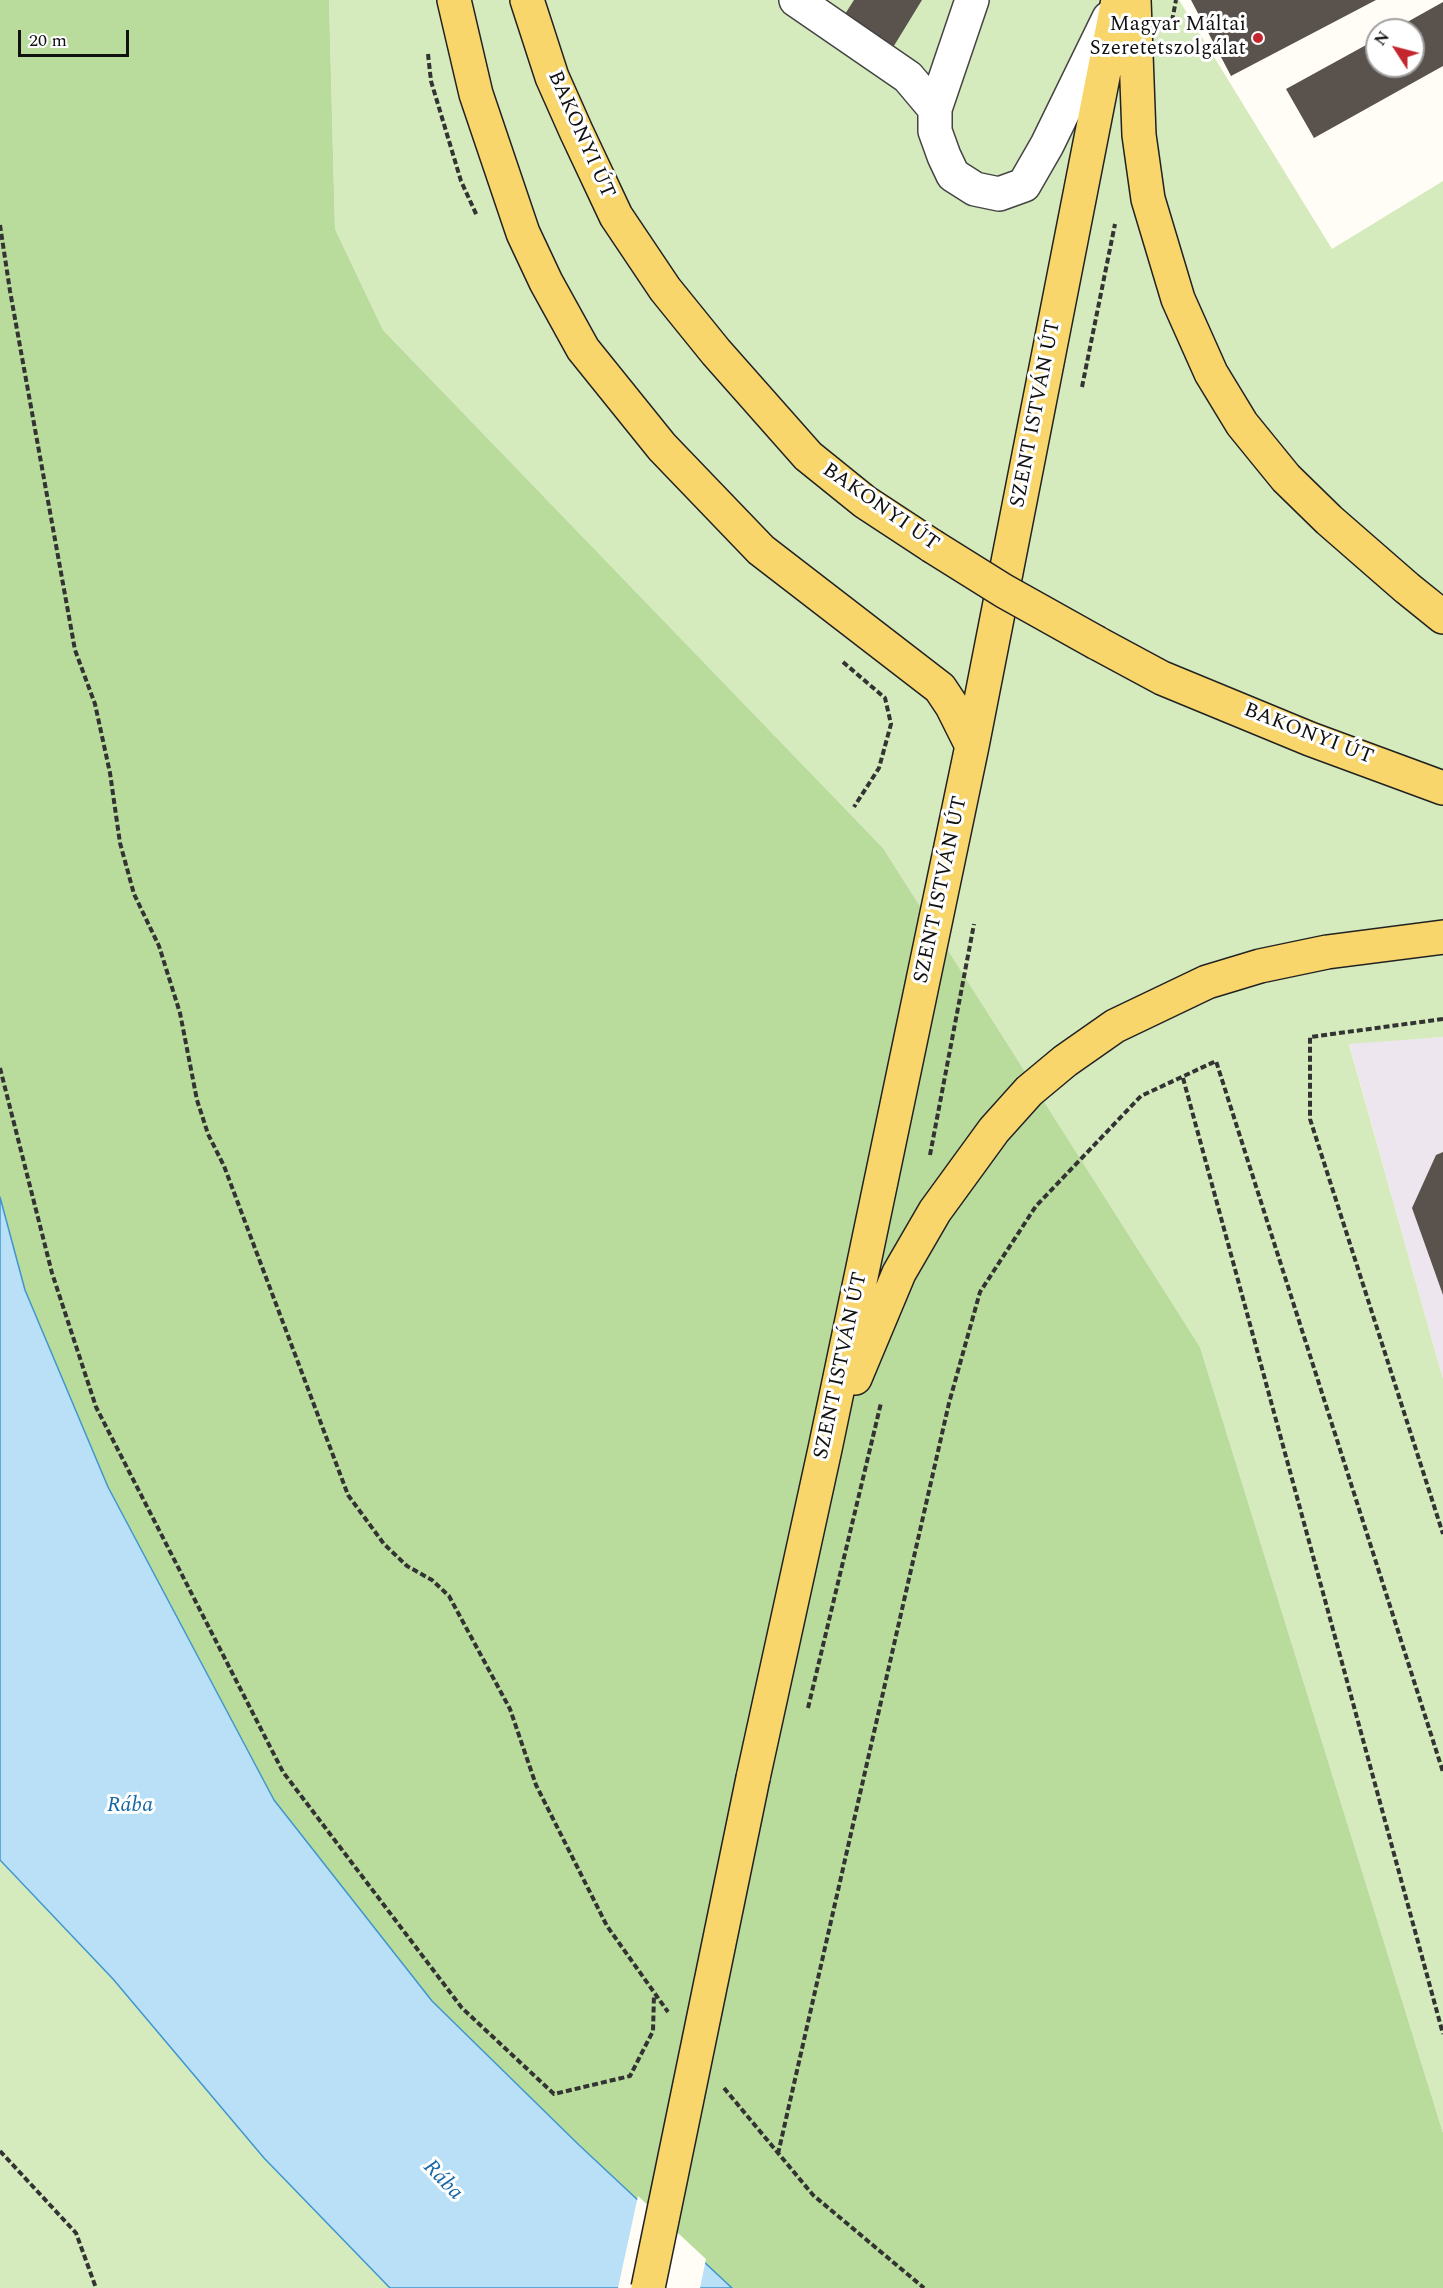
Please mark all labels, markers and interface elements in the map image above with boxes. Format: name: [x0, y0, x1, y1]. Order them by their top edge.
place label: Magyar Máltai Szeretetszolgálat: [1089, 13, 1246, 63]
scale bar: [21, 18, 132, 56]
north arrow: [1365, 18, 1425, 78]
text: N: [1369, 26, 1396, 51]
text: 20 m: [29, 27, 67, 54]
marker: Magyar Máltai Szeretetszolgálat: [1251, 31, 1265, 45]
street label: BAKONYI ÚT: [541, 67, 619, 203]
street label: SZENT ISTVÁN ÚT: [1006, 318, 1068, 510]
street label: BAKONYI ÚT: [817, 458, 943, 558]
street label: BAKONYI ÚT: [1240, 699, 1376, 771]
street label: SZENT ISTVÁN ÚT: [910, 794, 974, 986]
street label: SZENT ISTVÁN ÚT: [810, 1270, 874, 1462]
water label: Rába: [107, 1794, 153, 1820]
water label: Rába: [416, 2155, 468, 2207]

